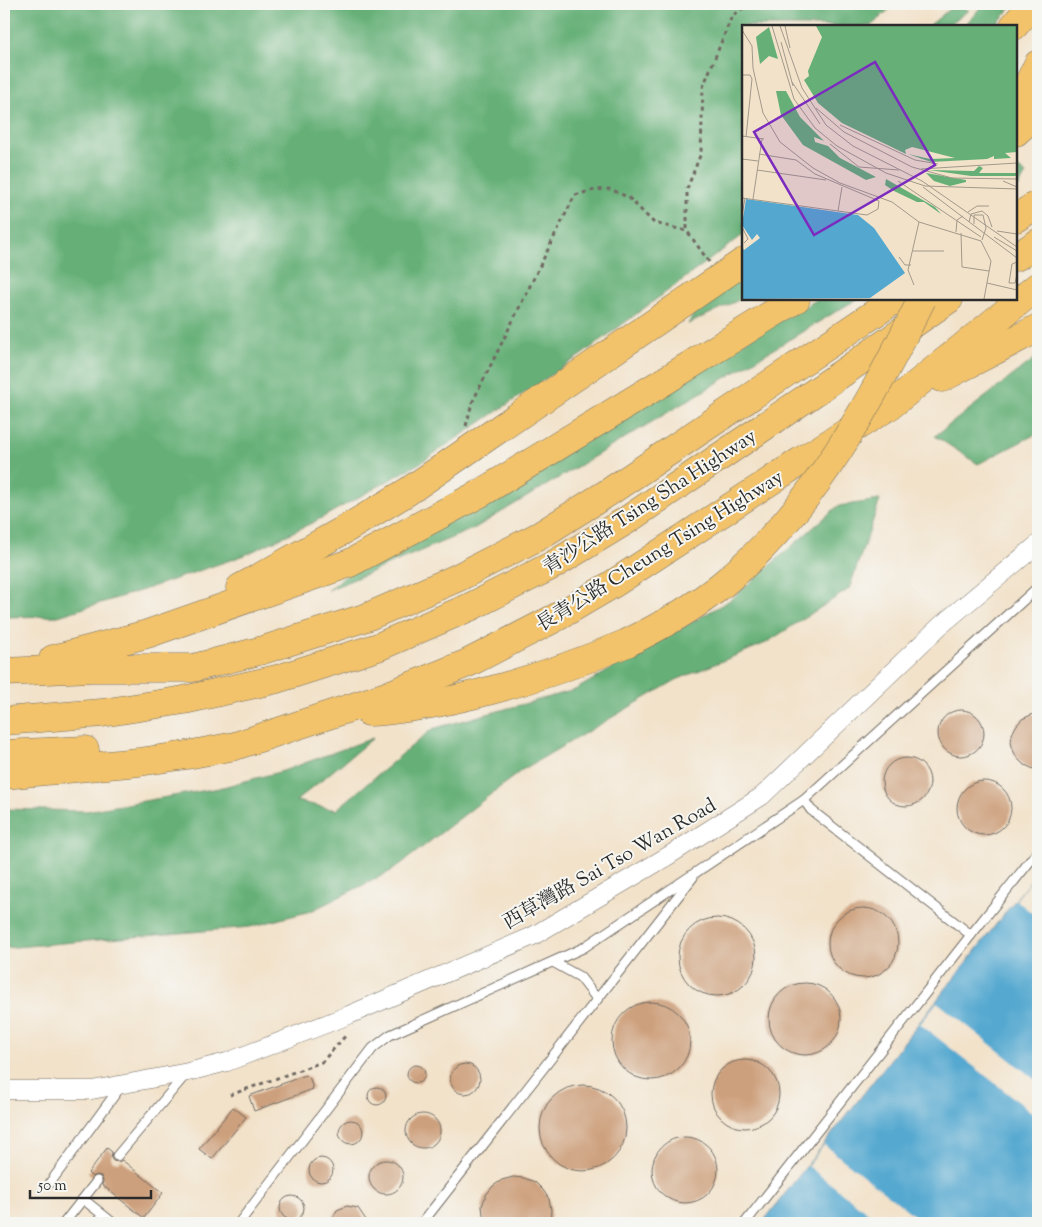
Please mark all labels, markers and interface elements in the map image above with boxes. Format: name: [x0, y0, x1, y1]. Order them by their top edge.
inset map: [742, 25, 1017, 300]
street label: 青沙公路 Tsing Sha Highway: [538, 423, 763, 583]
street label: 長青公路 Cheung Tsing Highway: [531, 464, 790, 640]
street label: 西草灣路 Sai Tso Wan Road: [498, 792, 722, 938]
scale bar: [30, 1167, 151, 1199]
text: 50 m: [37, 1176, 67, 1197]

